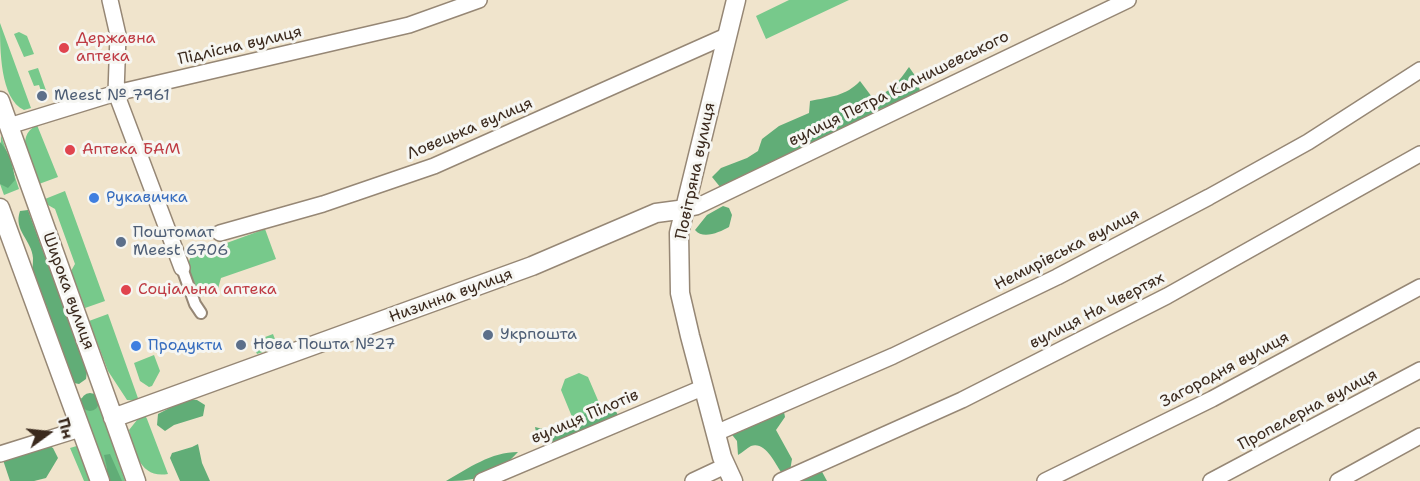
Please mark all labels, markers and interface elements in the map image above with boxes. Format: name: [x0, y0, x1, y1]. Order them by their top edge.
street label: Підлісна вулиця: [176, 22, 304, 70]
street label: вулиця Петра Калнишевського: [786, 27, 1012, 151]
place label: Державна аптека: [76, 29, 156, 67]
marker: Державна аптека: [57, 41, 71, 55]
place label: Meest № 7961: [54, 86, 170, 106]
marker: Meest № 7961: [35, 89, 49, 103]
street label: Ловецька вулиця: [404, 94, 536, 164]
street label: Повітряна вулиця: [672, 101, 720, 241]
place label: Аптека БАМ: [82, 140, 180, 160]
marker: Аптека БАМ: [63, 143, 77, 157]
place label: Рукавичка: [106, 188, 188, 208]
marker: Рукавичка: [87, 191, 101, 205]
street label: Немирівська вулиця: [991, 205, 1143, 295]
place label: Поштомат Meest 6706: [133, 223, 228, 261]
street label: Широка вулиця: [38, 230, 98, 352]
marker: Поштомат Meest 6706: [114, 235, 128, 249]
street label: Низинна вулиця: [387, 265, 515, 327]
street label: вулиця На Чвертях: [1026, 269, 1168, 353]
place label: Соціальна аптека: [138, 280, 277, 300]
marker: Соціальна аптека: [119, 283, 133, 297]
place label: Укрпошта: [500, 325, 577, 345]
marker: Укрпошта: [481, 328, 495, 342]
street label: Загородня вулиця: [1157, 328, 1293, 412]
place label: Нова Пошта №27: [253, 335, 396, 355]
place label: Продукти: [148, 336, 223, 356]
marker: Нова Пошта №27: [234, 338, 248, 352]
marker: Продукти: [129, 339, 143, 353]
street label: Пропелерна вулиця: [1235, 365, 1381, 455]
street label: вулиця Пілотів: [528, 386, 642, 448]
north arrow: [18, 403, 78, 463]
text: Пн: [53, 415, 79, 441]

